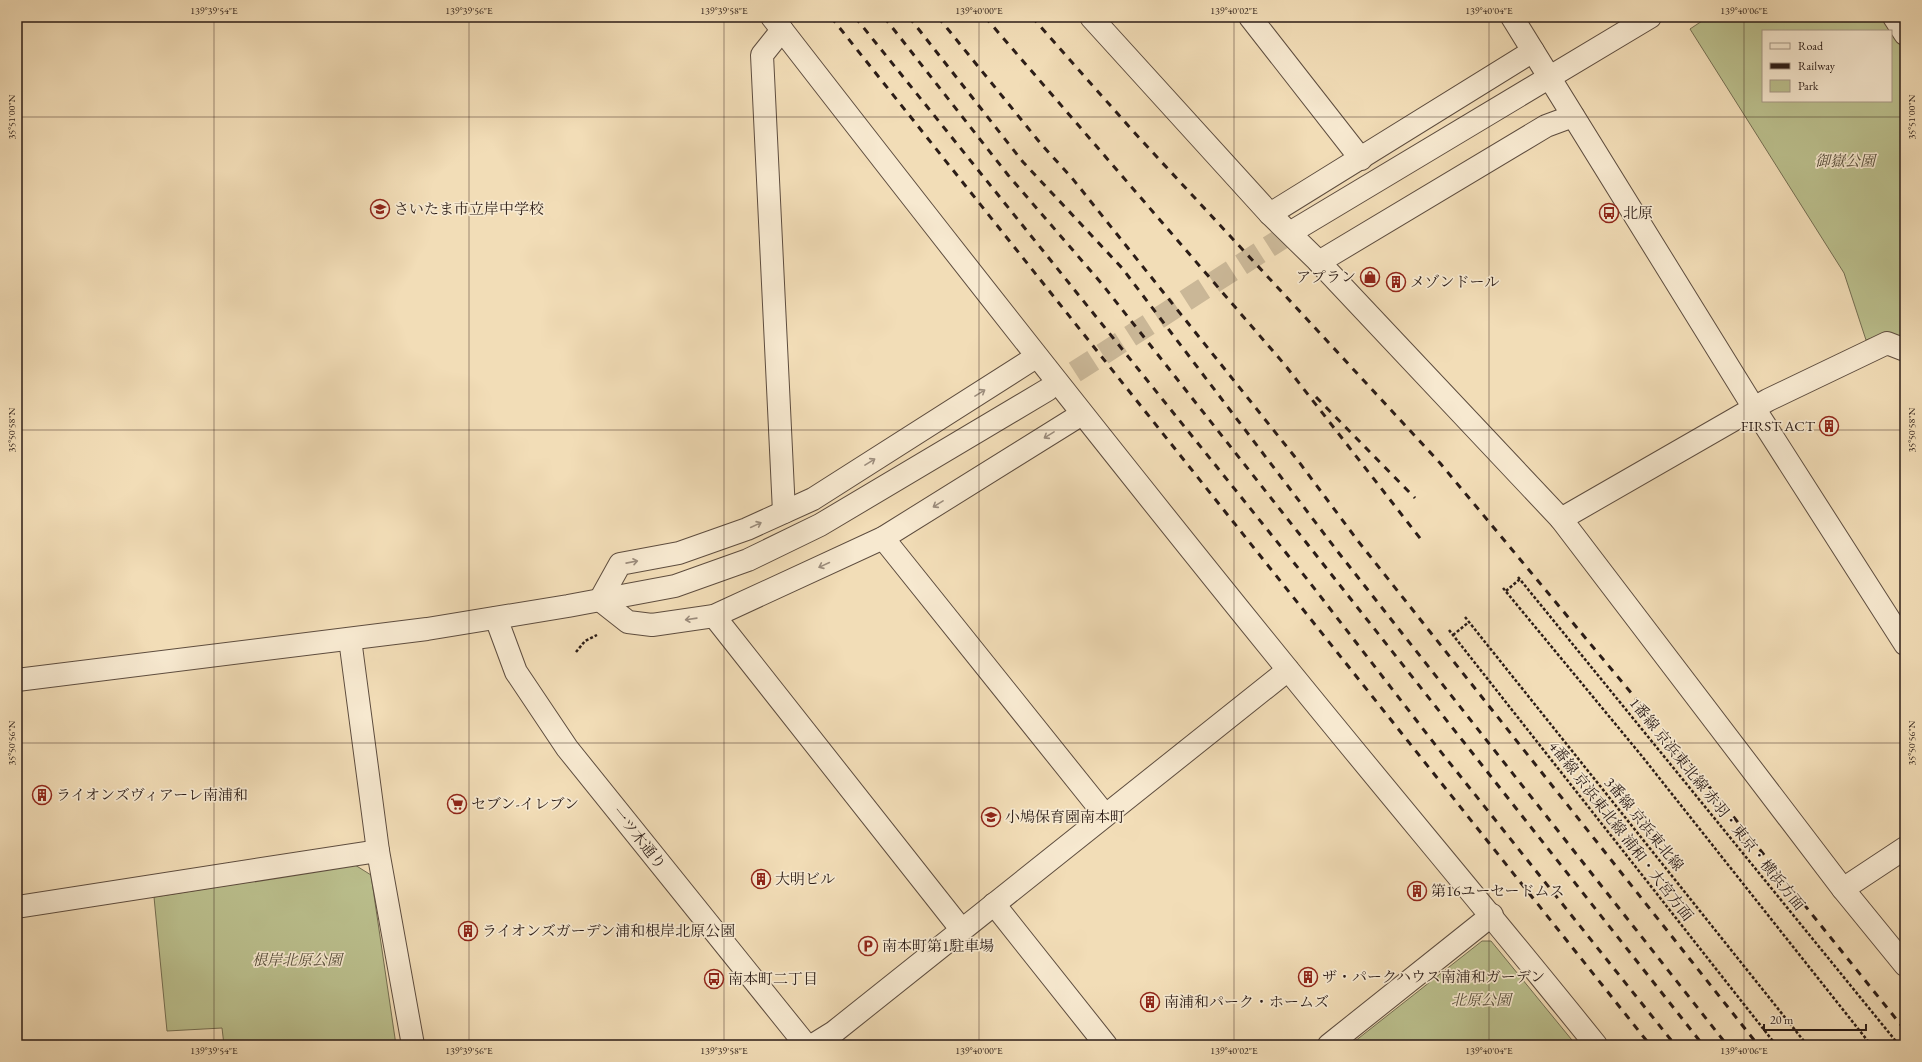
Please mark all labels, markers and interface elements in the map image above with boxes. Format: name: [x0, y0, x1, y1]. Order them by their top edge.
text: 139°39'54"E: [190, 4, 238, 17]
text: 139°39'56"E: [445, 4, 493, 17]
text: 139°39'58"E: [700, 4, 748, 17]
text: 139°40'00"E: [955, 4, 1003, 17]
text: 139°40'02"E: [1210, 4, 1258, 17]
text: 139°40'04"E: [1465, 4, 1513, 17]
text: 139°40'06"E: [1720, 4, 1768, 17]
legend: [1762, 30, 1892, 102]
text: Road: [1798, 38, 1824, 54]
text: Railway: [1798, 58, 1836, 74]
text: Park: [1798, 78, 1819, 94]
text: 35°51'00"N: [5, 94, 18, 139]
text: 35°51'00"N: [1905, 94, 1918, 139]
park label: 御嶽公園: [1815, 151, 1878, 170]
school or university icon: さいたま市立岸中学校: [369, 198, 391, 220]
place label: さいたま市立岸中学校: [394, 199, 544, 218]
bus stop icon: 北原: [1598, 202, 1620, 224]
place label: 北原: [1623, 203, 1653, 222]
shop icon: アプラン: [1359, 266, 1381, 288]
place label: アプラン: [1296, 267, 1356, 286]
building icon: メゾンドール: [1385, 271, 1407, 293]
place label: メゾンドール: [1410, 272, 1499, 291]
one-way arrow: [974, 388, 986, 396]
text: 35°50'58"N: [5, 407, 18, 452]
text: 35°50'58"N: [1905, 407, 1918, 452]
building icon: FIRST ACT: [1818, 415, 1840, 437]
place label: FIRST ACT: [1741, 416, 1816, 435]
one-way arrow: [1043, 431, 1054, 439]
one-way arrow: [864, 458, 876, 466]
one-way arrow: [932, 500, 944, 508]
one-way arrow: [750, 521, 762, 528]
one-way arrow: [625, 558, 638, 566]
one-way arrow: [818, 562, 830, 570]
one-way arrow: [685, 615, 698, 623]
street label: 1番線 京浜東北線 赤羽・東京・横浜方面: [1626, 693, 1809, 914]
text: 35°50'56"N: [5, 720, 18, 765]
text: 35°50'56"N: [1905, 720, 1918, 765]
street label: 4番線 京浜東北線 浦和・大宮方面: [1545, 737, 1698, 924]
street label: 3番線 京浜東北線: [1601, 773, 1688, 874]
building icon: ライオンズヴィアーレ南浦和: [31, 784, 53, 806]
place label: ライオンズヴィアーレ南浦和: [56, 785, 248, 804]
supermarket icon: セブン-イレブン: [446, 793, 468, 815]
place label: セブン-イレブン: [471, 794, 579, 813]
street label: 一ツ木通り: [608, 803, 670, 873]
school or university icon: 小鳩保育園南本町: [980, 806, 1002, 828]
place label: 小鳩保育園南本町: [1005, 807, 1125, 826]
building icon: 大明ビル: [750, 868, 772, 890]
place label: 大明ビル: [775, 869, 835, 888]
building icon: 第16ユーセードムス: [1406, 880, 1428, 902]
place label: 第16ユーセードムス: [1431, 881, 1565, 900]
building icon: ライオンズガーデン浦和根岸北原公園: [457, 920, 479, 942]
place label: ライオンズガーデン浦和根岸北原公園: [482, 921, 735, 940]
parking icon: 南本町第1駐車場: [857, 935, 879, 957]
place label: 南本町第1駐車場: [882, 936, 994, 955]
park label: 根岸北原公園: [252, 950, 345, 969]
building icon: ザ・パークハウス南浦和ガーデン: [1297, 966, 1319, 988]
place label: ザ・パークハウス南浦和ガーデン: [1322, 967, 1545, 986]
bus stop icon: 南本町二丁目: [703, 968, 725, 990]
place label: 南本町二丁目: [728, 969, 818, 988]
park label: 北原公園: [1451, 990, 1514, 1009]
building icon: 南浦和パーク・ホームズ: [1139, 991, 1161, 1013]
place label: 南浦和パーク・ホームズ: [1164, 992, 1329, 1011]
scale bar: [1764, 1006, 1866, 1032]
text: 20 m: [1770, 1012, 1794, 1028]
text: 139°39'54"E: [190, 1044, 238, 1057]
text: 139°39'56"E: [445, 1044, 493, 1057]
text: 139°39'58"E: [700, 1044, 748, 1057]
text: 139°40'00"E: [955, 1044, 1003, 1057]
text: 139°40'02"E: [1210, 1044, 1258, 1057]
text: 139°40'04"E: [1465, 1044, 1513, 1057]
text: 139°40'06"E: [1720, 1044, 1768, 1057]

